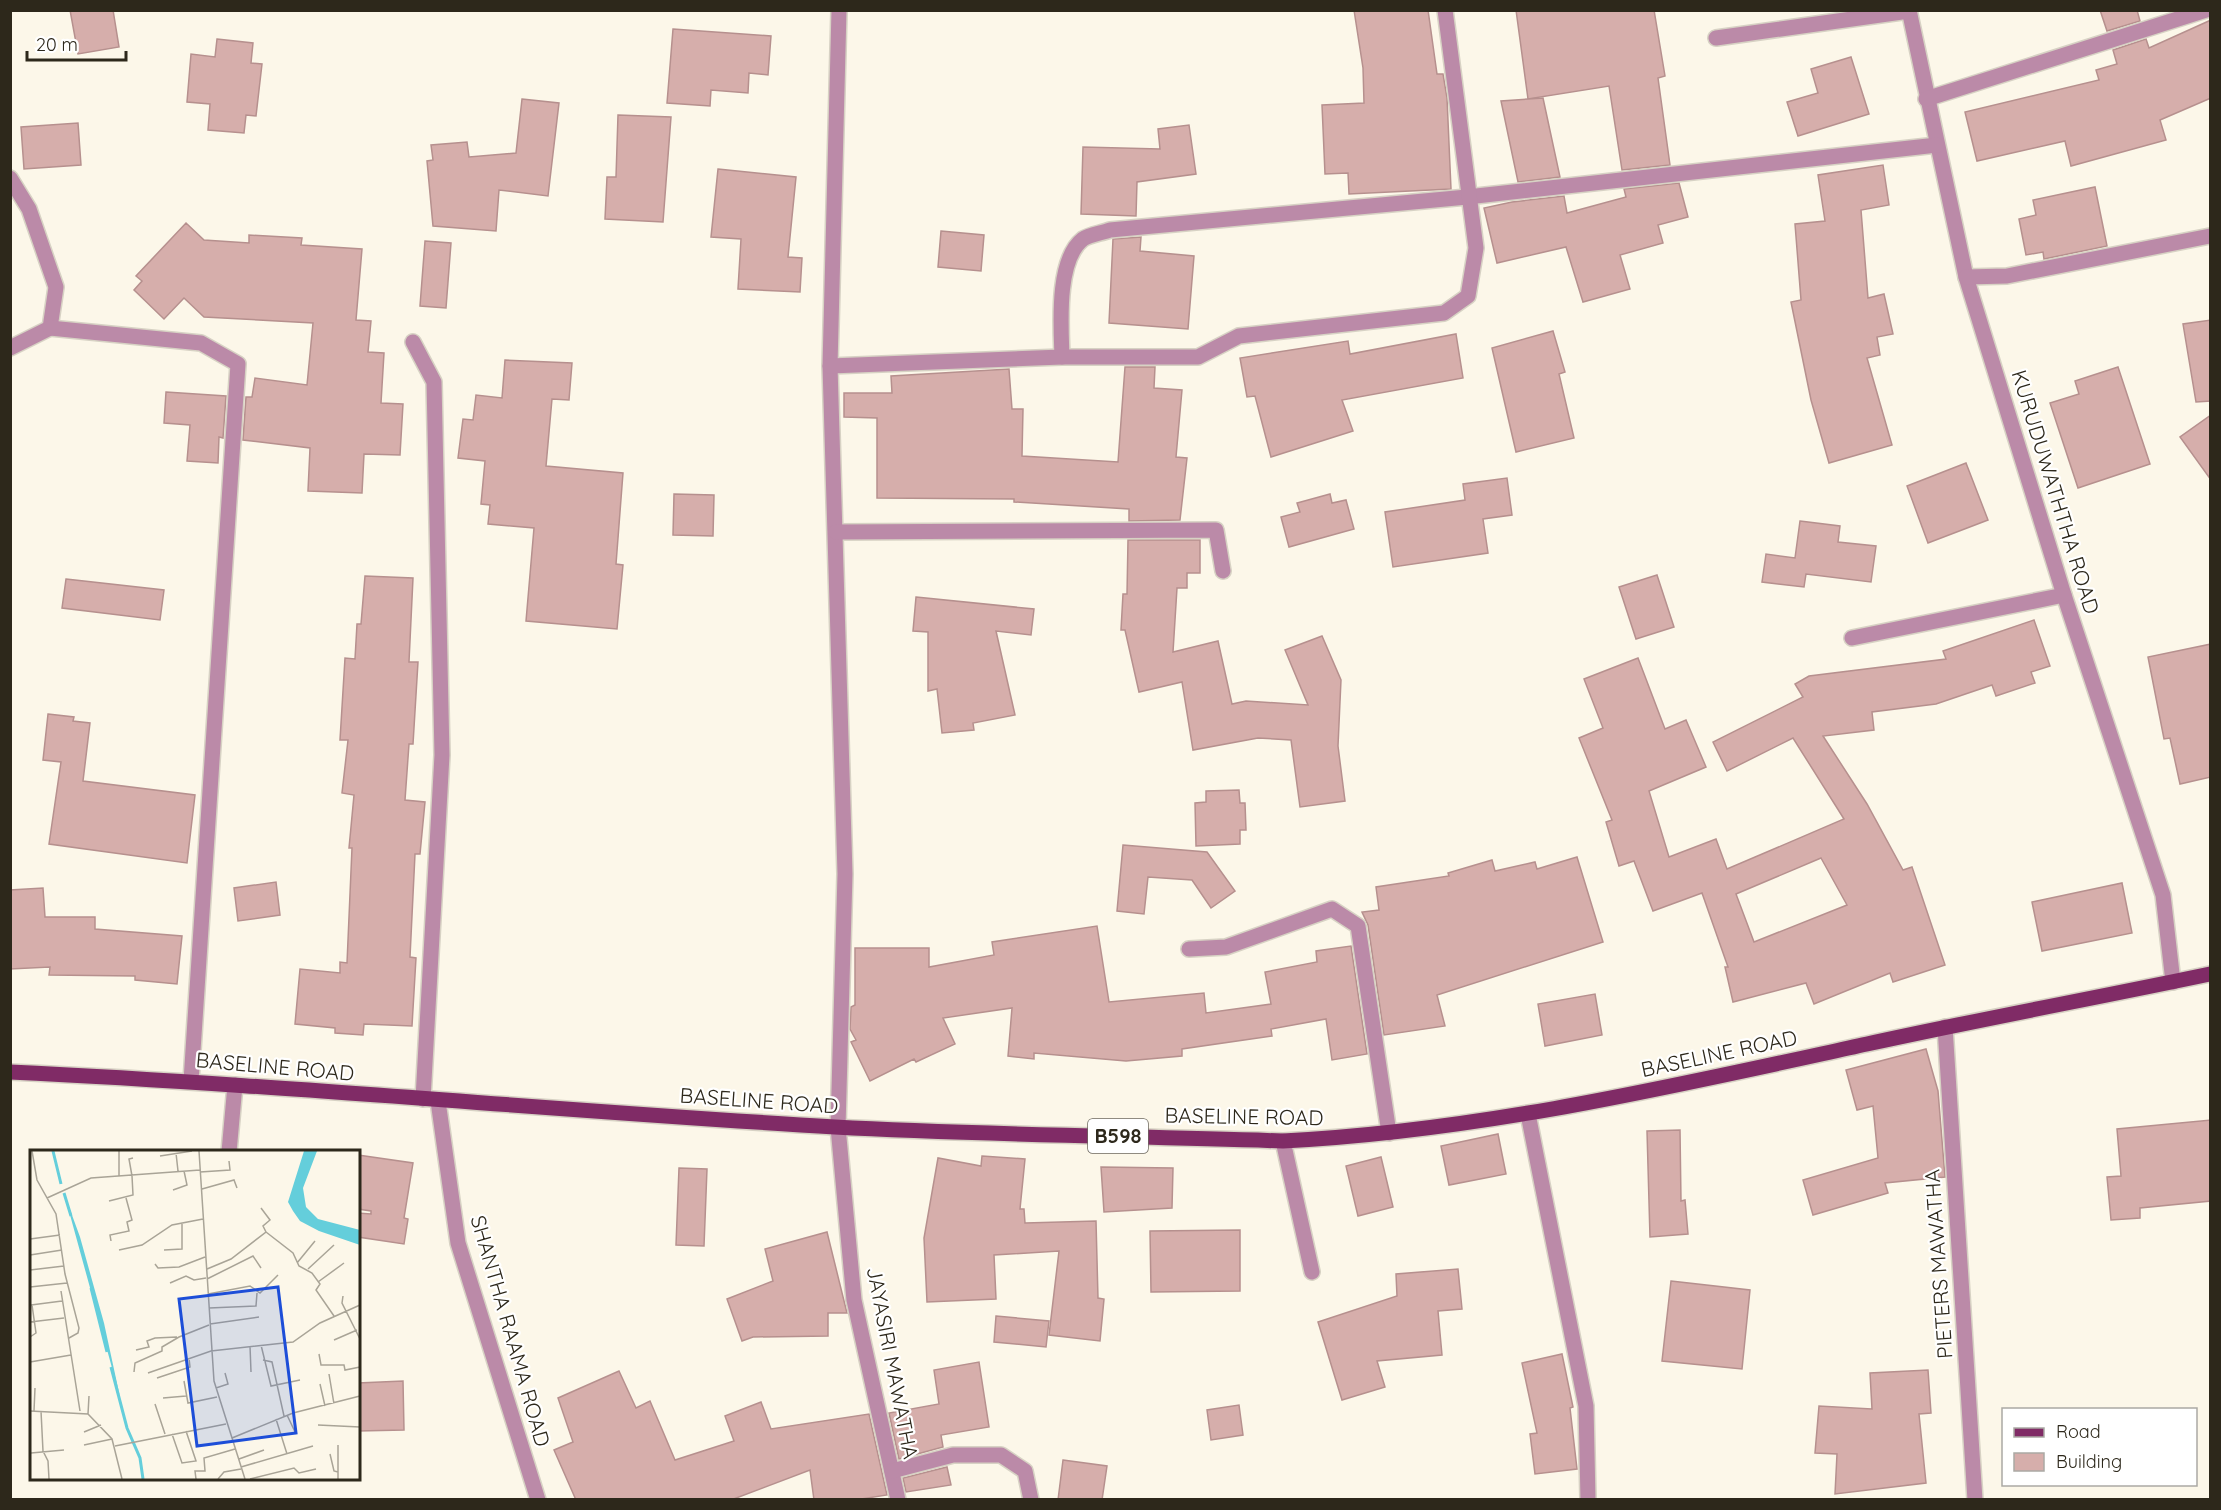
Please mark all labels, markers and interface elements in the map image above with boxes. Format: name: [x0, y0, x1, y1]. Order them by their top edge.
scale bar: [27, 24, 126, 62]
text: 20 m: [36, 33, 78, 56]
street label: KURUDUWATHTHA ROAD: [2006, 367, 2105, 617]
street label: BASELINE ROAD: [1638, 1024, 1799, 1082]
street label: BASELINE ROAD: [195, 1046, 355, 1086]
street label: BASELINE ROAD: [679, 1081, 839, 1119]
street label: BASELINE ROAD: [1164, 1102, 1324, 1130]
road number: B598: [1088, 1119, 1148, 1153]
inset map: [30, 1150, 360, 1480]
street label: PIETERS MAWATHA: [1918, 1168, 1958, 1360]
street label: SHANTHA RAAMA ROAD: [465, 1212, 556, 1449]
street label: JAYASIRI MAWATHA: [862, 1265, 924, 1461]
legend: [2002, 1408, 2197, 1486]
text: Road: [2056, 1420, 2101, 1443]
text: Building: [2056, 1450, 2122, 1473]

